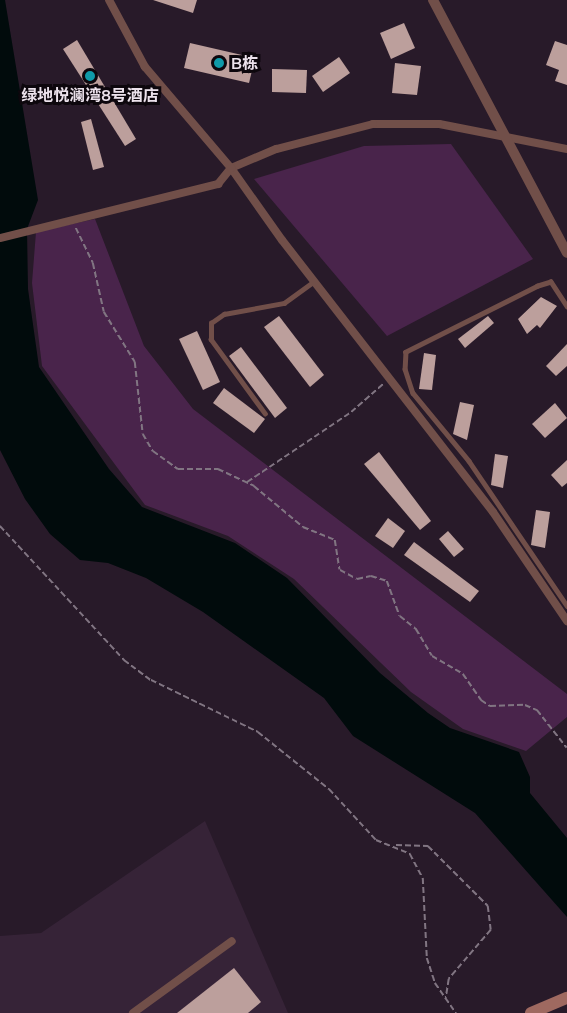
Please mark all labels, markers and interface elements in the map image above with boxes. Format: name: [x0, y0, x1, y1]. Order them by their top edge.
place label: B栋: [231, 53, 258, 73]
marker: B栋: [212, 56, 226, 70]
marker: 绿地悦澜湾8号酒店: [83, 69, 97, 83]
place label: 绿地悦澜湾8号酒店: [21, 85, 159, 105]

